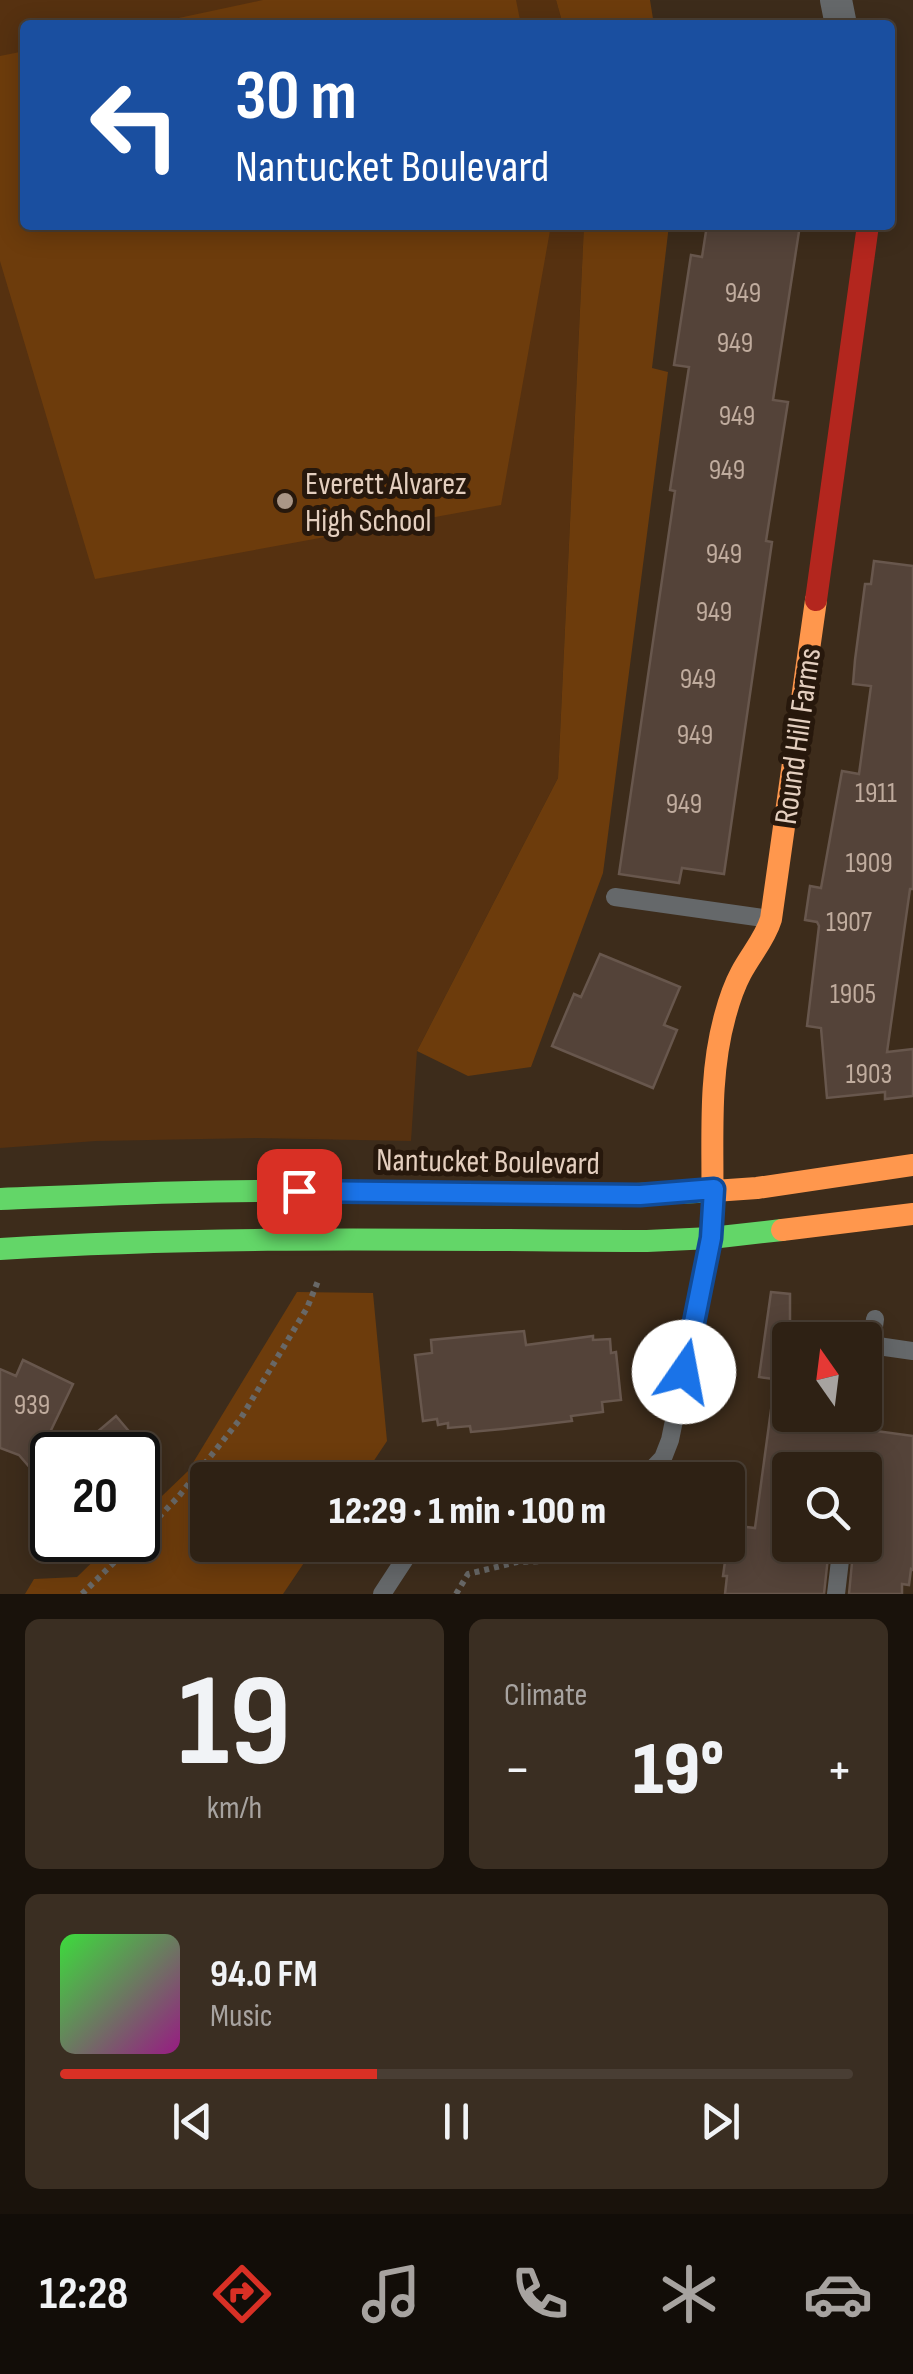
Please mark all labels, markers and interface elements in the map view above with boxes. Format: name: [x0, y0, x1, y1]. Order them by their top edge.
text: 30 m: [235, 55, 357, 139]
icon: left: [70, 60, 200, 190]
text: Nantucket Boulevard: [235, 140, 549, 195]
house number: 949: [725, 277, 761, 310]
house number: 949: [717, 327, 753, 360]
house number: 949: [719, 400, 755, 433]
house number: 949: [709, 454, 745, 487]
place label: Everett Alvarez High School: [305, 465, 467, 541]
marker: Everett Alvarez High School: [274, 490, 296, 512]
house number: 949: [706, 538, 742, 571]
house number: 949: [696, 596, 732, 629]
street label: Round Hill Farms: [767, 646, 830, 827]
house number: 949: [680, 663, 716, 696]
house number: 949: [677, 719, 713, 752]
house number: 1911: [855, 777, 897, 810]
house number: 949: [666, 788, 702, 821]
house number: 1909: [845, 847, 893, 880]
house number: 1907: [826, 906, 872, 939]
house number: 1905: [830, 978, 876, 1011]
house number: 1903: [846, 1058, 892, 1091]
street label: Nantucket Boulevard: [376, 1141, 600, 1184]
pin: [257, 1149, 342, 1234]
icon: arrive: [272, 1164, 327, 1219]
position arrow: [632, 1320, 736, 1424]
north arrow: [772, 1322, 882, 1432]
map controls: [772, 1322, 882, 1562]
house number: 939: [14, 1389, 50, 1422]
speed limit sign: 20: [30, 1432, 160, 1562]
button: search: [772, 1452, 882, 1562]
text: 12:29 · 1 min · 100 m: [329, 1489, 606, 1534]
text: 19: [178, 1646, 291, 1802]
text: Climate: [504, 1676, 587, 1715]
text: 19°: [633, 1725, 724, 1816]
text: −: [504, 1737, 531, 1804]
text: +: [826, 1737, 853, 1804]
text: km/h: [207, 1789, 262, 1828]
text: 94.0 FM: [210, 1952, 317, 1997]
text: Music: [210, 1997, 273, 2036]
icon: previous: [165, 2094, 220, 2149]
icon: pause: [429, 2094, 484, 2149]
icon: next: [693, 2094, 748, 2149]
icon: directions: [207, 2259, 277, 2329]
icon: music: [356, 2259, 426, 2329]
icon: phone: [505, 2259, 575, 2329]
icon: climate: [654, 2259, 724, 2329]
icon: car: [803, 2259, 873, 2329]
text: 12:28: [40, 2267, 128, 2322]

